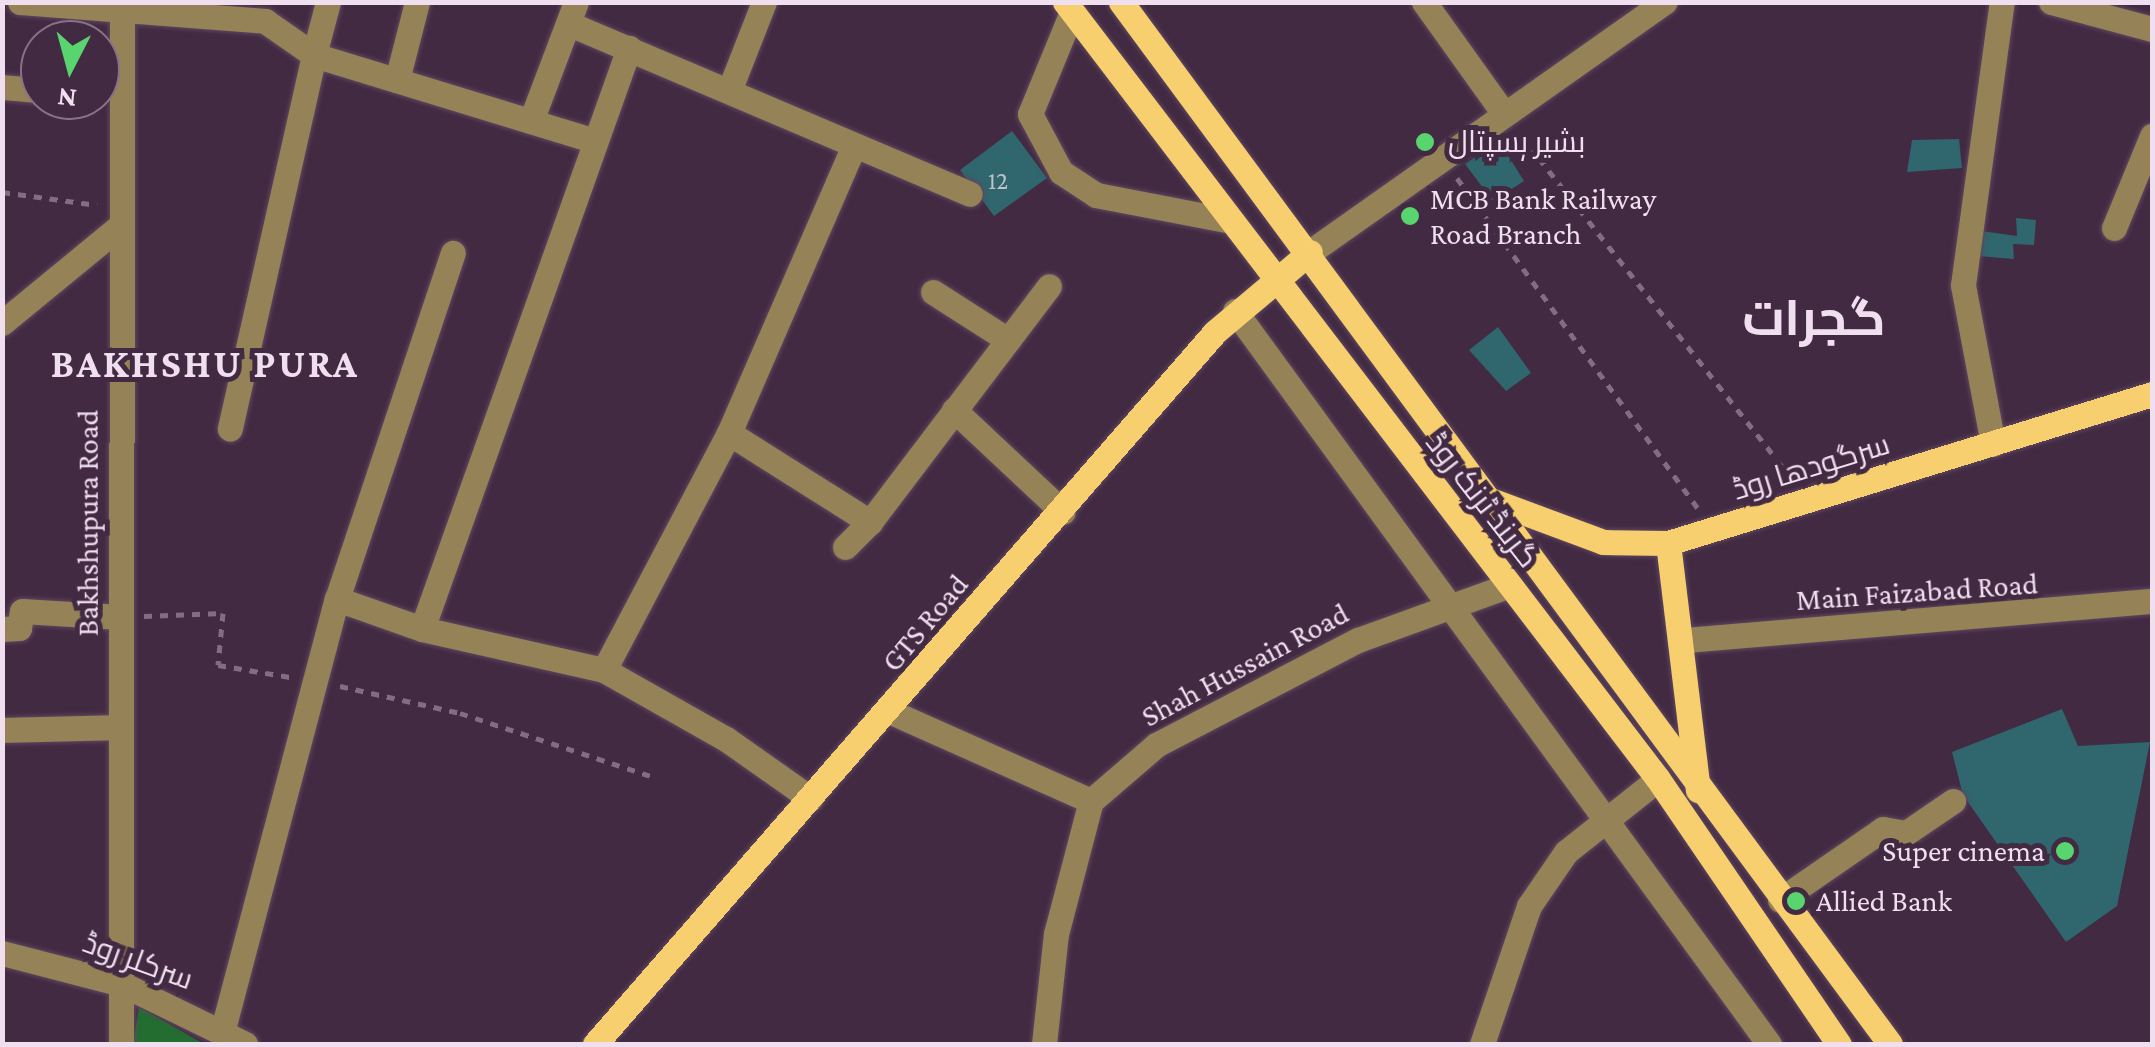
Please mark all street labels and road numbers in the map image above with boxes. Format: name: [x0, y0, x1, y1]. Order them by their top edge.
street label: Bakhshupura Road: [70, 410, 106, 636]
street label: گرینڈ ٹرنک روڈ: [1418, 425, 1546, 575]
street label: سرگودھا روڈ: [1728, 426, 1894, 508]
street label: Main Faizabad Road: [1795, 566, 2039, 618]
street label: GTS Road: [874, 567, 976, 679]
street label: Shah Hussain Road: [1135, 595, 1355, 735]
street label: سرکلر روڈ: [78, 924, 198, 998]

